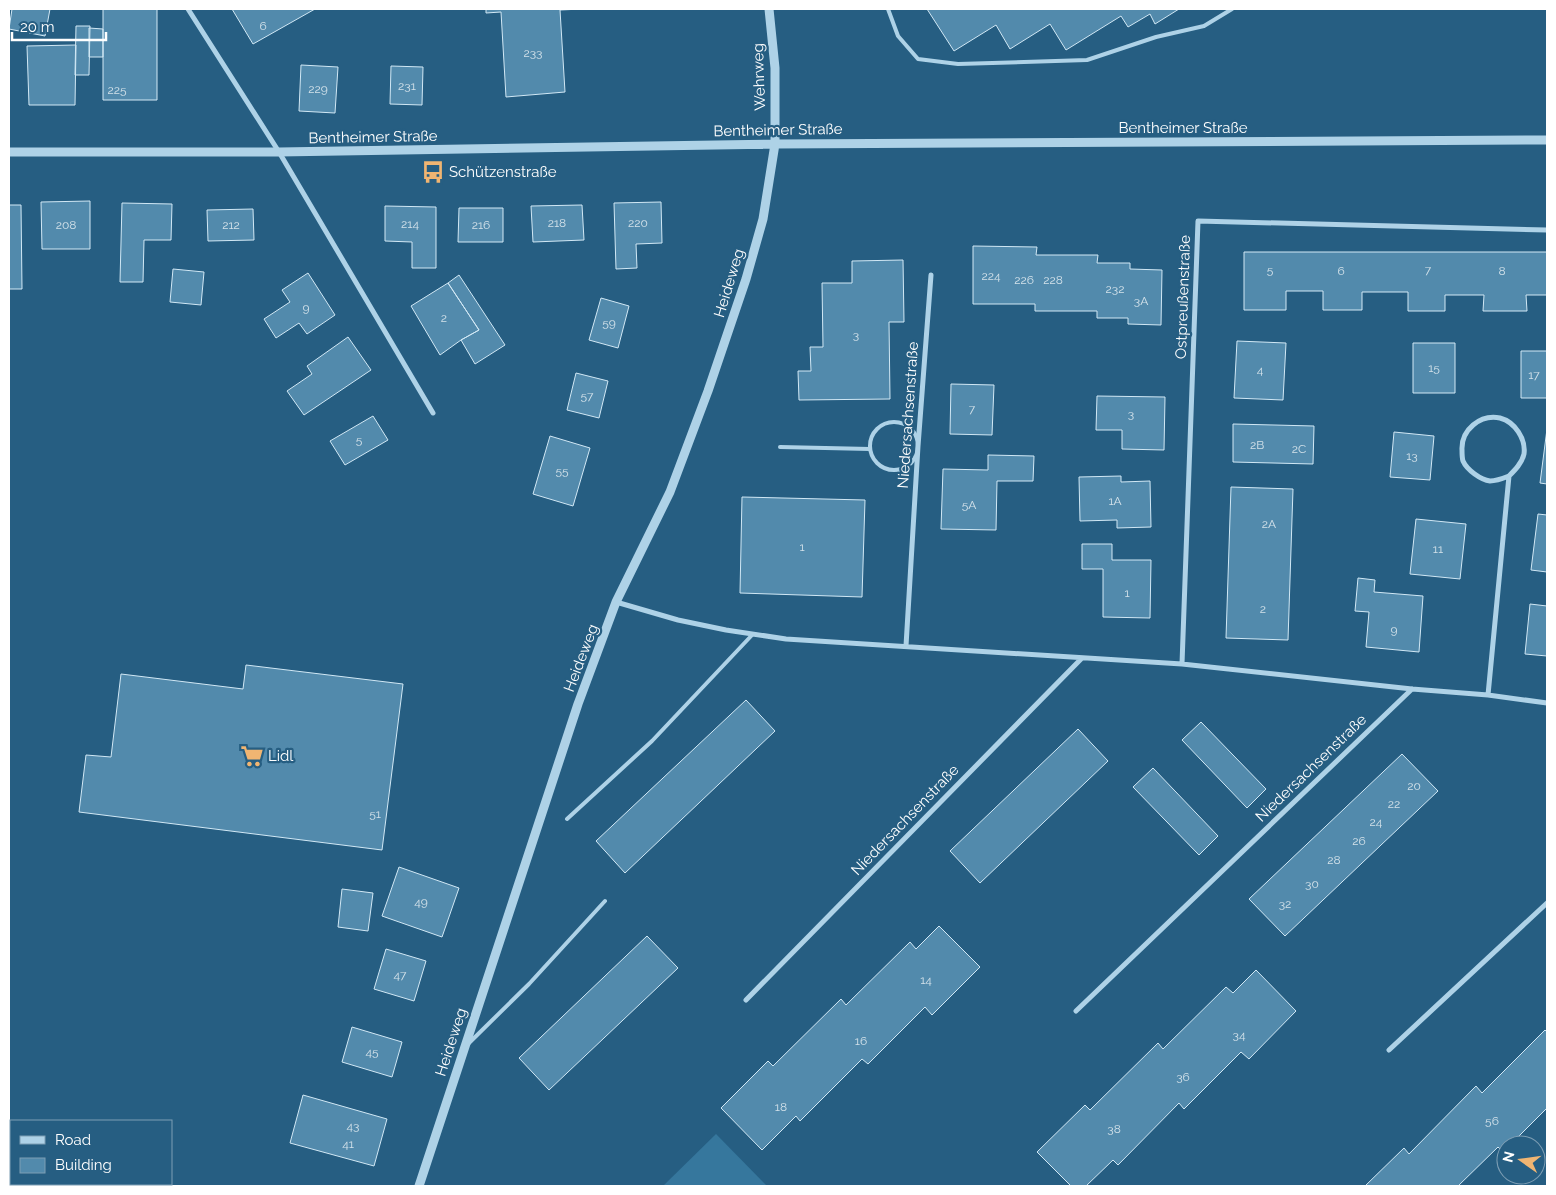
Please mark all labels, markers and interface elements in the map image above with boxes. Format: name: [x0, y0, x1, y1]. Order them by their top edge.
scale bar: [12, 10, 106, 42]
text: 20 m: [20, 18, 55, 36]
house number: 6: [259, 19, 267, 33]
street label: Wehrweg: [749, 43, 769, 111]
house number: 233: [523, 46, 543, 60]
house number: 231: [398, 79, 416, 93]
house number: 229: [308, 82, 328, 96]
house number: 225: [107, 83, 127, 97]
street label: Bentheimer Straße: [1118, 119, 1248, 137]
street label: Bentheimer Straße: [713, 120, 843, 140]
street label: Bentheimer Straße: [308, 127, 438, 147]
bus stop icon: Schützenstraße: [420, 159, 446, 185]
place label: Schützenstraße: [449, 163, 557, 181]
house number: 218: [548, 216, 566, 230]
house number: 220: [628, 216, 648, 230]
house number: 214: [401, 217, 419, 231]
house number: 208: [56, 218, 76, 232]
house number: 212: [222, 218, 240, 232]
house number: 216: [472, 218, 490, 232]
street label: Ostpreußenstraße: [1172, 234, 1194, 359]
street label: Heideweg: [710, 246, 748, 320]
house number: 5: [1267, 263, 1274, 277]
house number: 7: [1425, 263, 1432, 277]
house number: 6: [1337, 264, 1345, 278]
house number: 8: [1498, 264, 1506, 278]
house number: 224: [981, 269, 1001, 283]
house number: 226: [1014, 273, 1034, 287]
house number: 228: [1043, 273, 1063, 287]
house number: 232: [1106, 282, 1124, 296]
house number: 3A: [1134, 294, 1148, 308]
house number: 9: [302, 301, 310, 315]
house number: 2: [441, 311, 447, 325]
house number: 59: [602, 316, 616, 330]
house number: 3: [853, 328, 859, 342]
street label: Niedersachsenstraße: [894, 341, 922, 489]
house number: 15: [1428, 361, 1440, 375]
house number: 4: [1257, 363, 1264, 377]
house number: 17: [1528, 368, 1540, 382]
house number: 57: [581, 389, 594, 403]
house number: 7: [969, 402, 976, 416]
house number: 3: [1128, 407, 1134, 421]
house number: 5: [356, 433, 363, 447]
house number: 2B: [1250, 438, 1264, 452]
house number: 2C: [1292, 442, 1306, 456]
house number: 13: [1406, 449, 1418, 463]
house number: 55: [555, 464, 569, 478]
house number: 1A: [1108, 494, 1122, 508]
house number: 5A: [962, 498, 976, 512]
house number: 2A: [1262, 517, 1276, 531]
house number: 1: [799, 540, 805, 554]
house number: 11: [1433, 542, 1443, 556]
house number: 1: [1124, 586, 1130, 600]
house number: 2: [1260, 602, 1266, 616]
street label: Heideweg: [560, 622, 602, 694]
house number: 9: [1390, 623, 1398, 637]
street label: Niedersachsenstraße: [1252, 710, 1370, 826]
supermarket icon: Lidl: [239, 743, 265, 769]
place label: Lidl: [268, 747, 294, 765]
street label: Niedersachsenstraße: [847, 761, 963, 879]
house number: 20: [1407, 779, 1421, 793]
house number: 22: [1388, 797, 1400, 811]
house number: 51: [369, 807, 381, 821]
house number: 24: [1370, 815, 1383, 829]
house number: 26: [1352, 834, 1366, 848]
house number: 28: [1327, 853, 1341, 867]
house number: 30: [1305, 877, 1319, 891]
house number: 49: [414, 895, 428, 909]
house number: 32: [1279, 897, 1291, 911]
house number: 47: [394, 968, 407, 982]
house number: 14: [920, 973, 932, 987]
street label: Heideweg: [431, 1005, 471, 1079]
house number: 34: [1233, 1028, 1246, 1042]
house number: 16: [855, 1034, 867, 1048]
house number: 45: [365, 1045, 379, 1059]
house number: 36: [1176, 1070, 1190, 1084]
house number: 18: [775, 1100, 787, 1114]
house number: 56: [1485, 1114, 1499, 1128]
house number: 43: [347, 1119, 359, 1133]
legend: [10, 1120, 172, 1185]
house number: 38: [1107, 1122, 1121, 1136]
text: Road: [55, 1131, 91, 1149]
north arrow: [1496, 1135, 1546, 1185]
house number: 41: [342, 1137, 354, 1151]
text: N: [1499, 1150, 1517, 1164]
text: Building: [55, 1156, 112, 1174]

